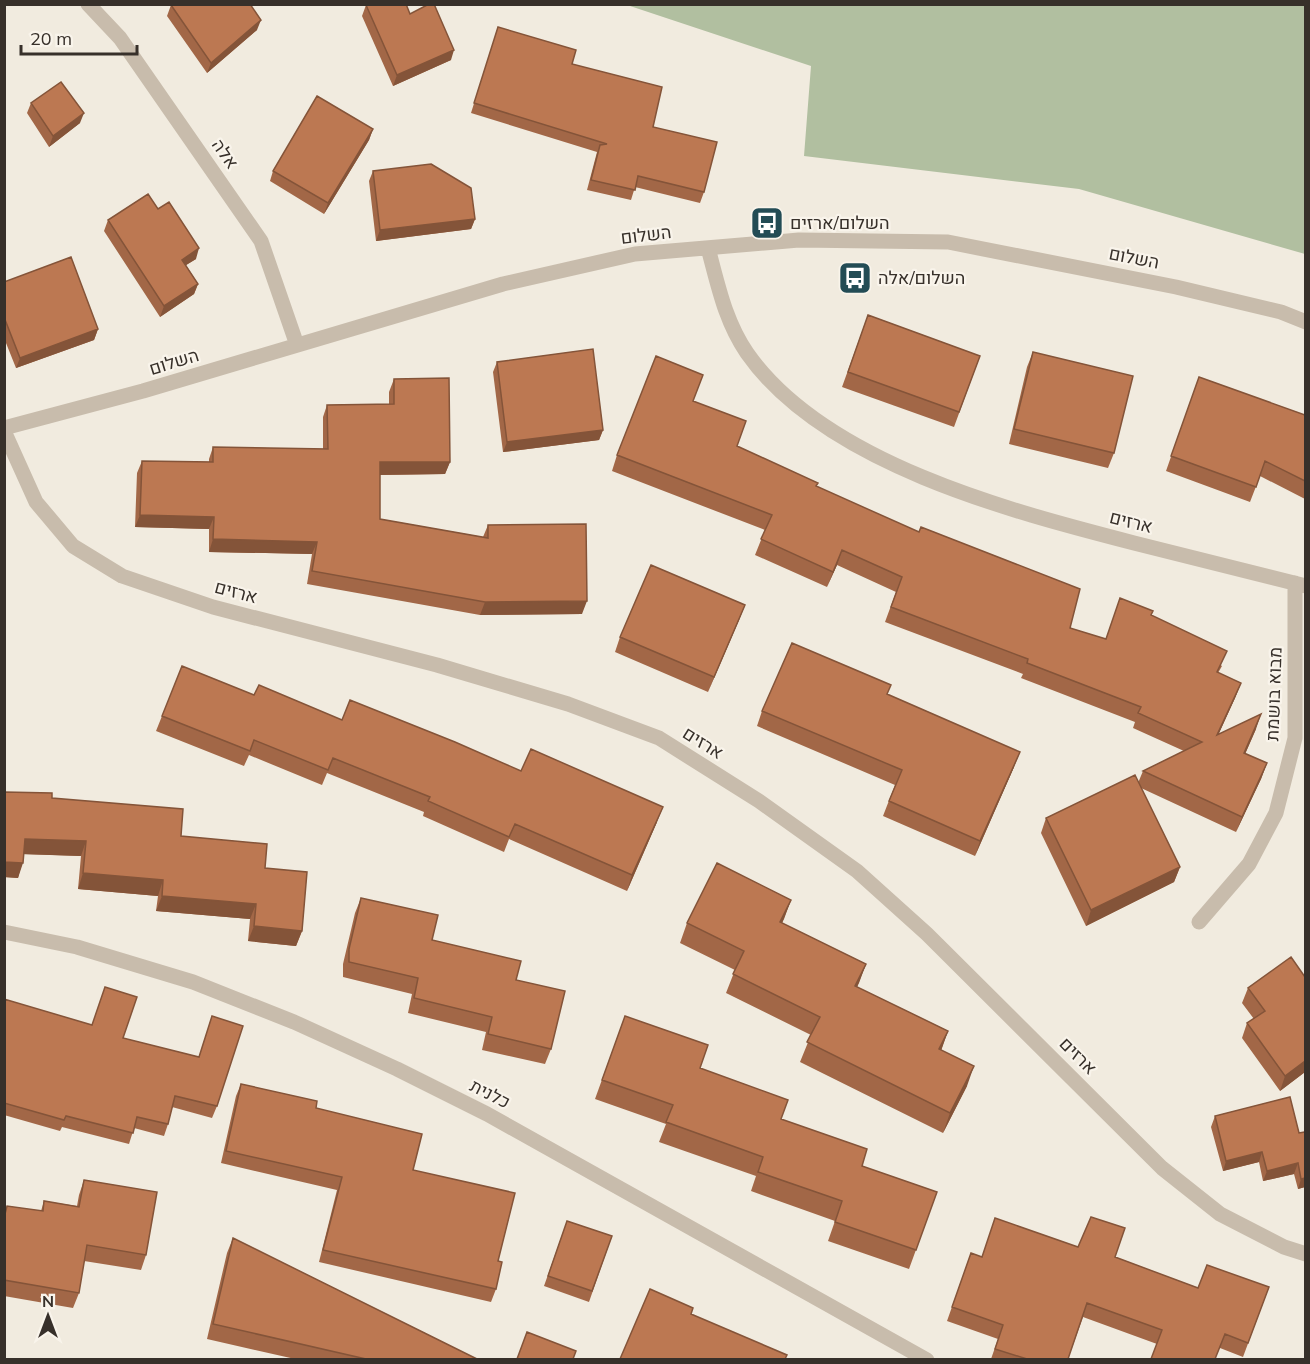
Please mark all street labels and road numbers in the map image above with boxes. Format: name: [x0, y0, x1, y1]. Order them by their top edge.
street label: אלה: [207, 134, 244, 173]
street label: השלום: [619, 220, 673, 249]
street label: השלום: [1107, 241, 1161, 274]
street label: השלום: [146, 343, 202, 380]
street label: ארזים: [1107, 505, 1155, 538]
street label: ארזים: [212, 575, 260, 608]
street label: מבוא בושמת: [1260, 647, 1287, 741]
street label: ארזים: [679, 721, 728, 764]
street label: ארזים: [1055, 1032, 1102, 1079]
street label: כלנית: [466, 1074, 514, 1113]

